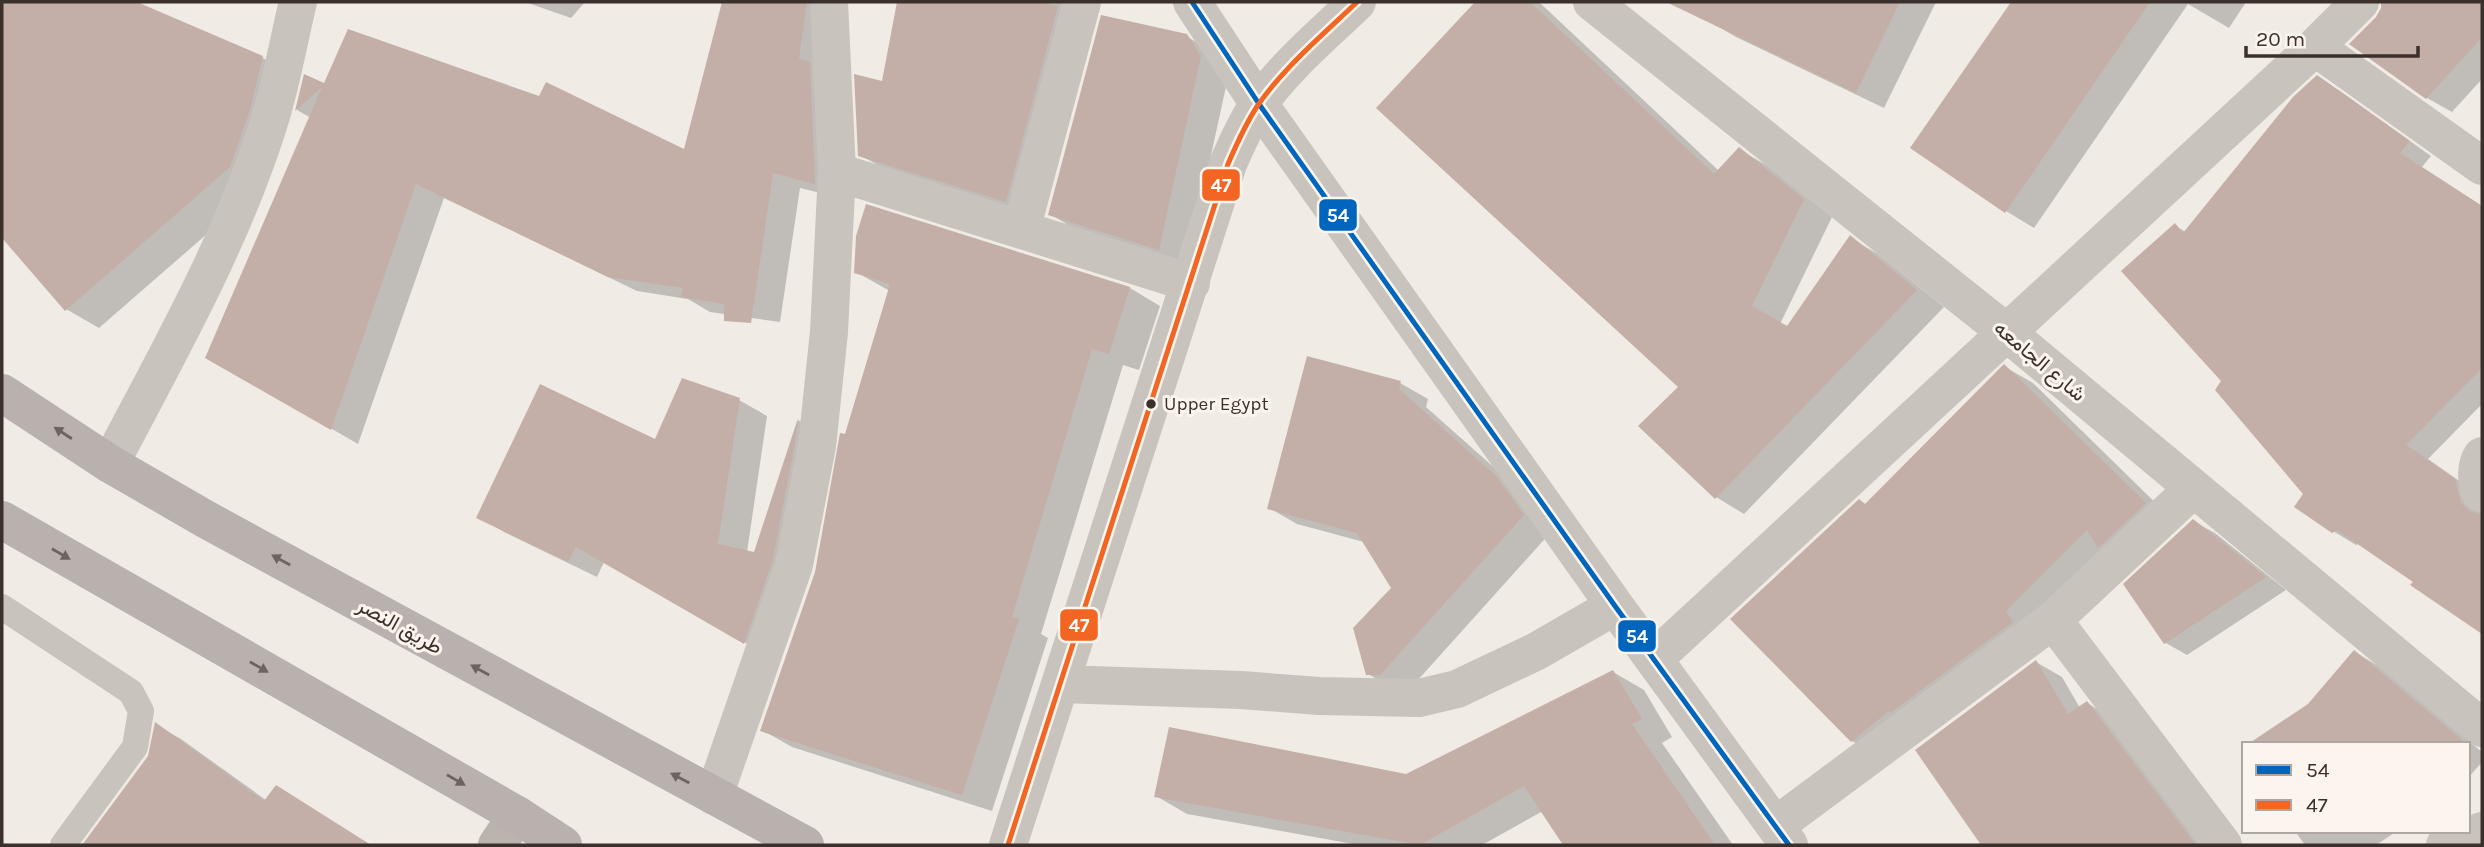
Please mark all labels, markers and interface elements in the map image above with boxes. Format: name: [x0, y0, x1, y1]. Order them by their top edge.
scale bar: [2246, 14, 2418, 58]
text: 20 m: [2256, 27, 2305, 51]
line badge: 47: [1201, 168, 1241, 202]
text: 47: [1211, 175, 1232, 197]
line badge: 54: [1318, 198, 1358, 232]
text: 54: [1327, 205, 1350, 227]
street label: شارع الجامعه: [1988, 316, 2091, 408]
place label: Upper Egypt: [1164, 393, 1269, 415]
marker: Upper Egypt: [1144, 397, 1158, 411]
one-way arrow: [54, 427, 73, 440]
one-way arrow: [51, 548, 71, 560]
one-way arrow: [271, 554, 291, 566]
street label: طريق النصر: [352, 592, 447, 660]
line badge: 47: [1059, 608, 1099, 642]
text: 47: [1069, 615, 1090, 637]
line badge: 54: [1617, 619, 1657, 653]
text: 54: [1626, 626, 1649, 648]
one-way arrow: [249, 661, 268, 673]
one-way arrow: [471, 664, 490, 676]
legend: [2242, 742, 2470, 833]
text: 54: [2306, 758, 2330, 782]
one-way arrow: [670, 772, 690, 784]
one-way arrow: [446, 774, 465, 786]
text: 47: [2306, 793, 2328, 817]

